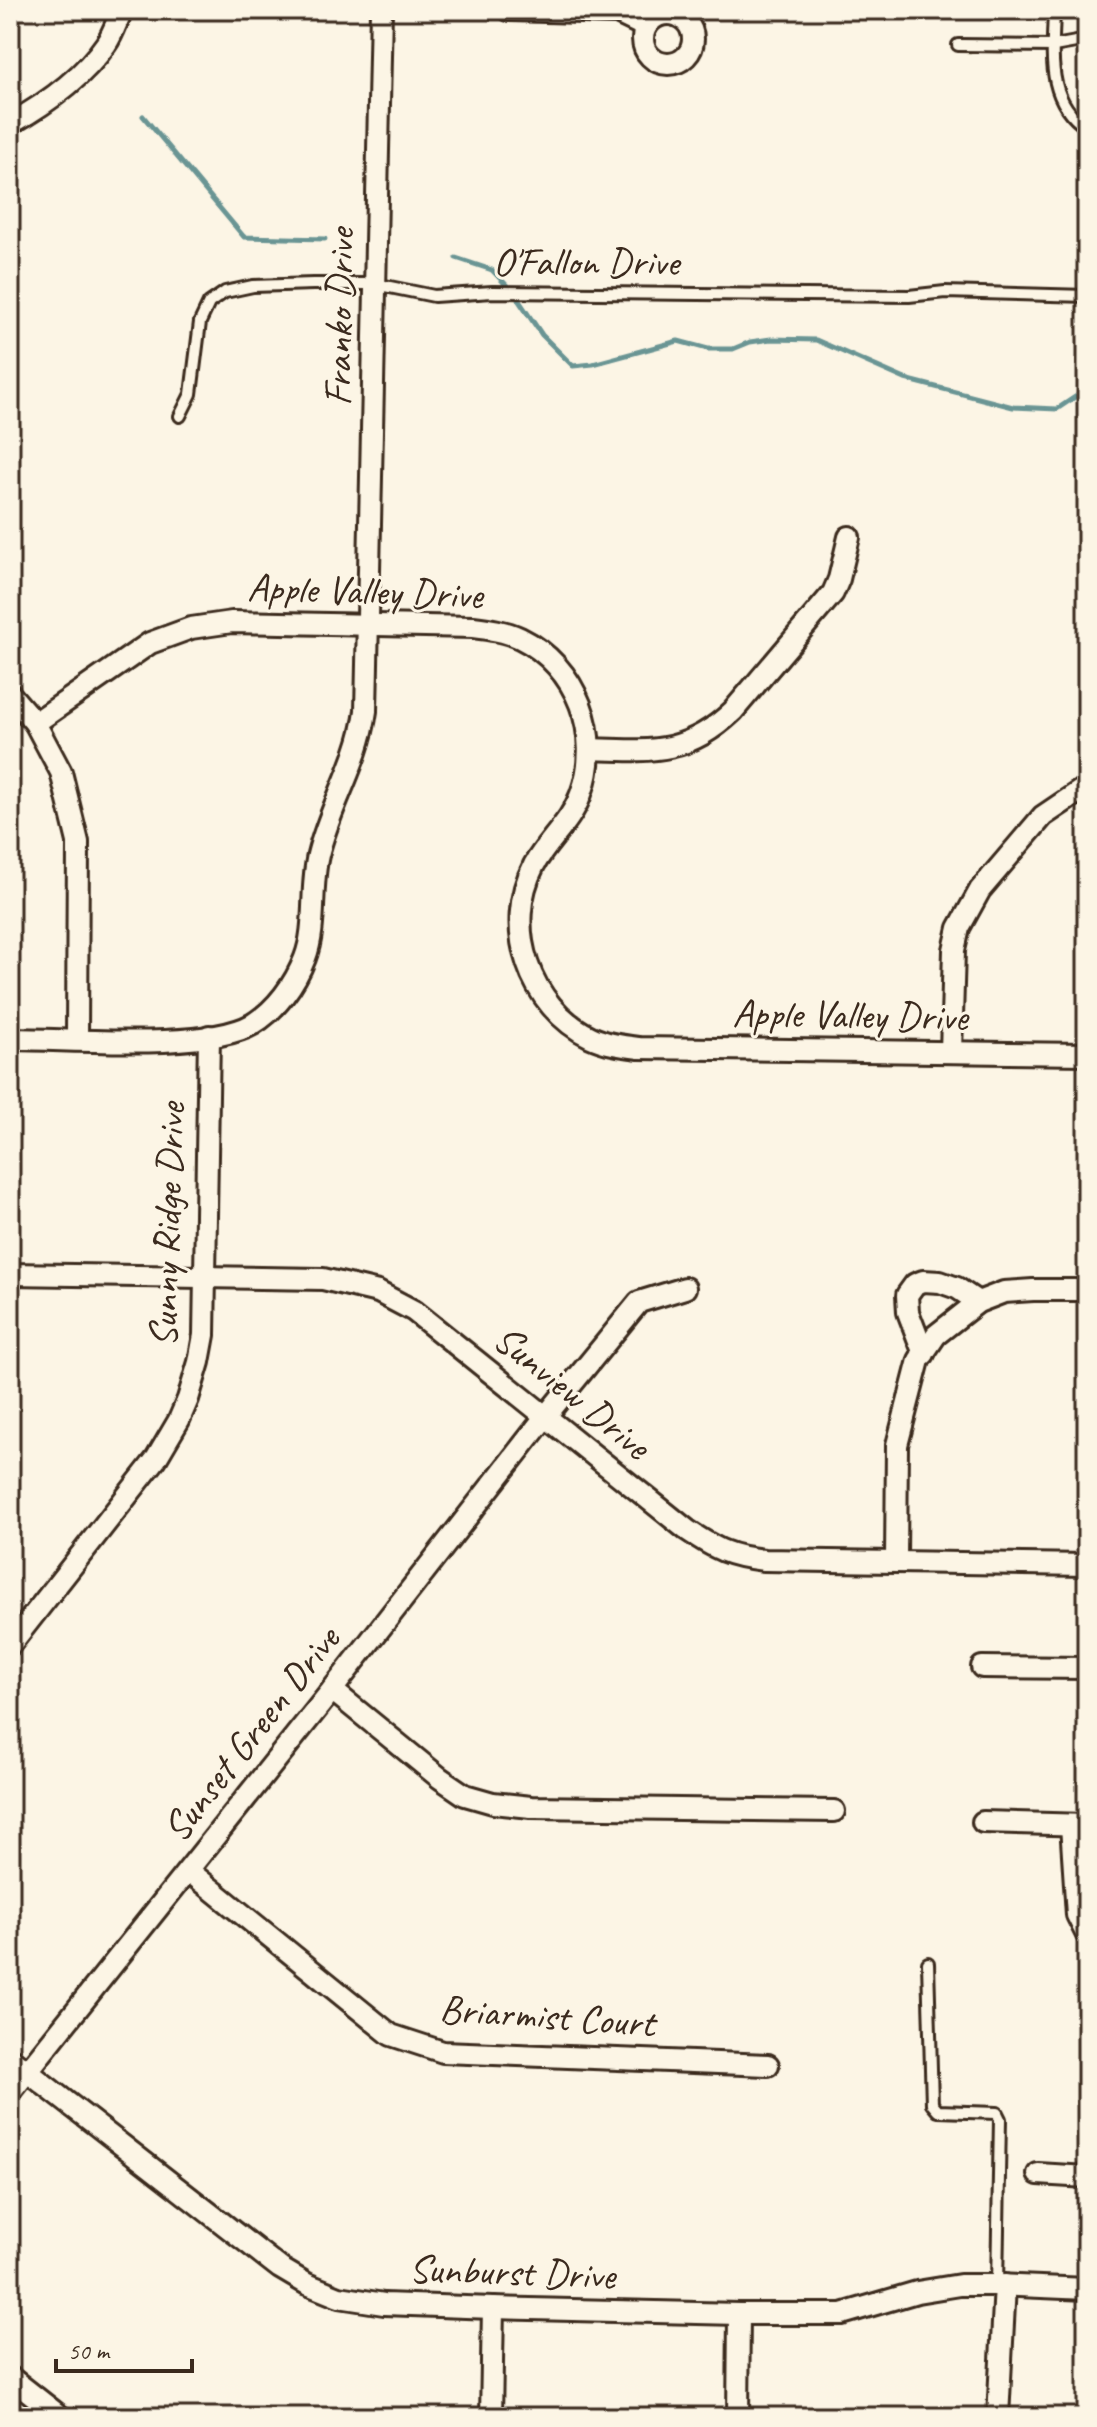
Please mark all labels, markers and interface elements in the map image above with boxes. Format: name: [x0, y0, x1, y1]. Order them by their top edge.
street label: Franko Drive: [312, 225, 366, 406]
street label: O'Fallon Drive: [493, 237, 682, 287]
street label: Apple Valley Drive: [247, 562, 486, 620]
street label: Apple Valley Drive: [732, 988, 971, 1042]
street label: Sunny Ridge Drive: [138, 1099, 196, 1348]
street label: Sunview Drive: [483, 1314, 663, 1472]
street label: Sunset Green Drive: [151, 1614, 353, 1852]
street label: Briarmist Court: [438, 1984, 660, 2049]
street label: Sunburst Drive: [408, 2243, 619, 2301]
scale bar: [56, 2323, 192, 2373]
text: 50 m: [68, 2336, 111, 2366]

